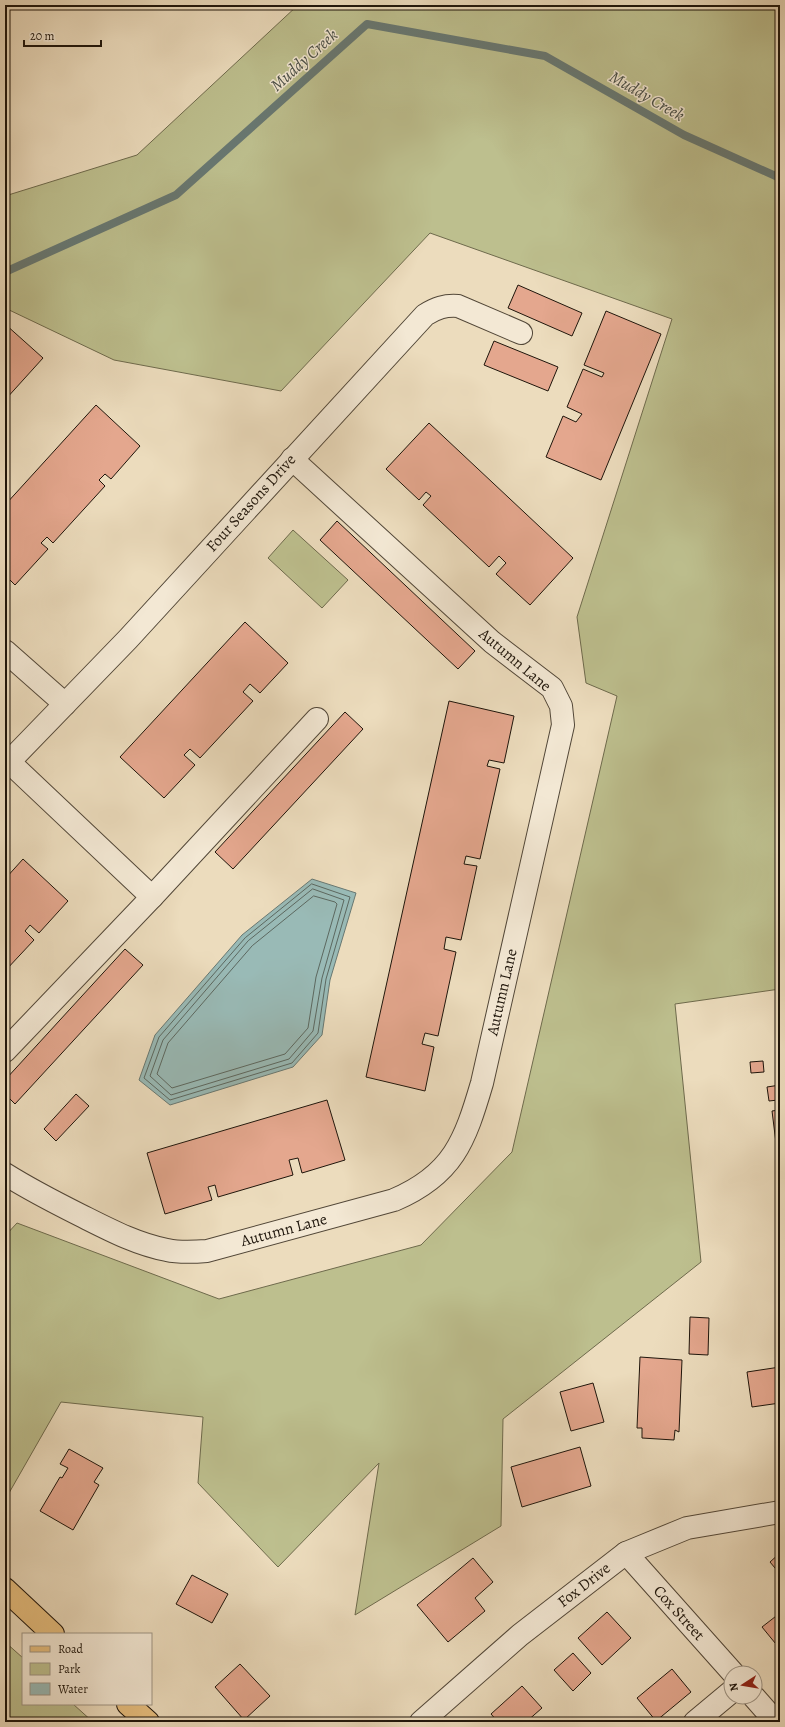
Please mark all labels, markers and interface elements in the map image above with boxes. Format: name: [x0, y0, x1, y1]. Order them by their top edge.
scale bar: [24, 22, 101, 48]
water label: Muddy Creek: [265, 23, 343, 96]
text: 20 m: [30, 28, 54, 44]
water label: Muddy Creek: [605, 65, 689, 127]
street label: Four Seasons Drive: [201, 449, 301, 557]
street label: Autumn Lane: [473, 623, 556, 697]
street label: Autumn Lane: [481, 946, 523, 1039]
street label: Autumn Lane: [238, 1208, 330, 1252]
street label: Fox Drive: [553, 1557, 615, 1613]
street label: Cox Street: [648, 1581, 710, 1645]
legend: [22, 1633, 152, 1705]
text: Road: [58, 1641, 84, 1657]
text: Park: [58, 1661, 81, 1677]
north arrow: [723, 1665, 763, 1705]
text: Water: [57, 1681, 88, 1697]
text: N: [726, 1681, 742, 1692]

